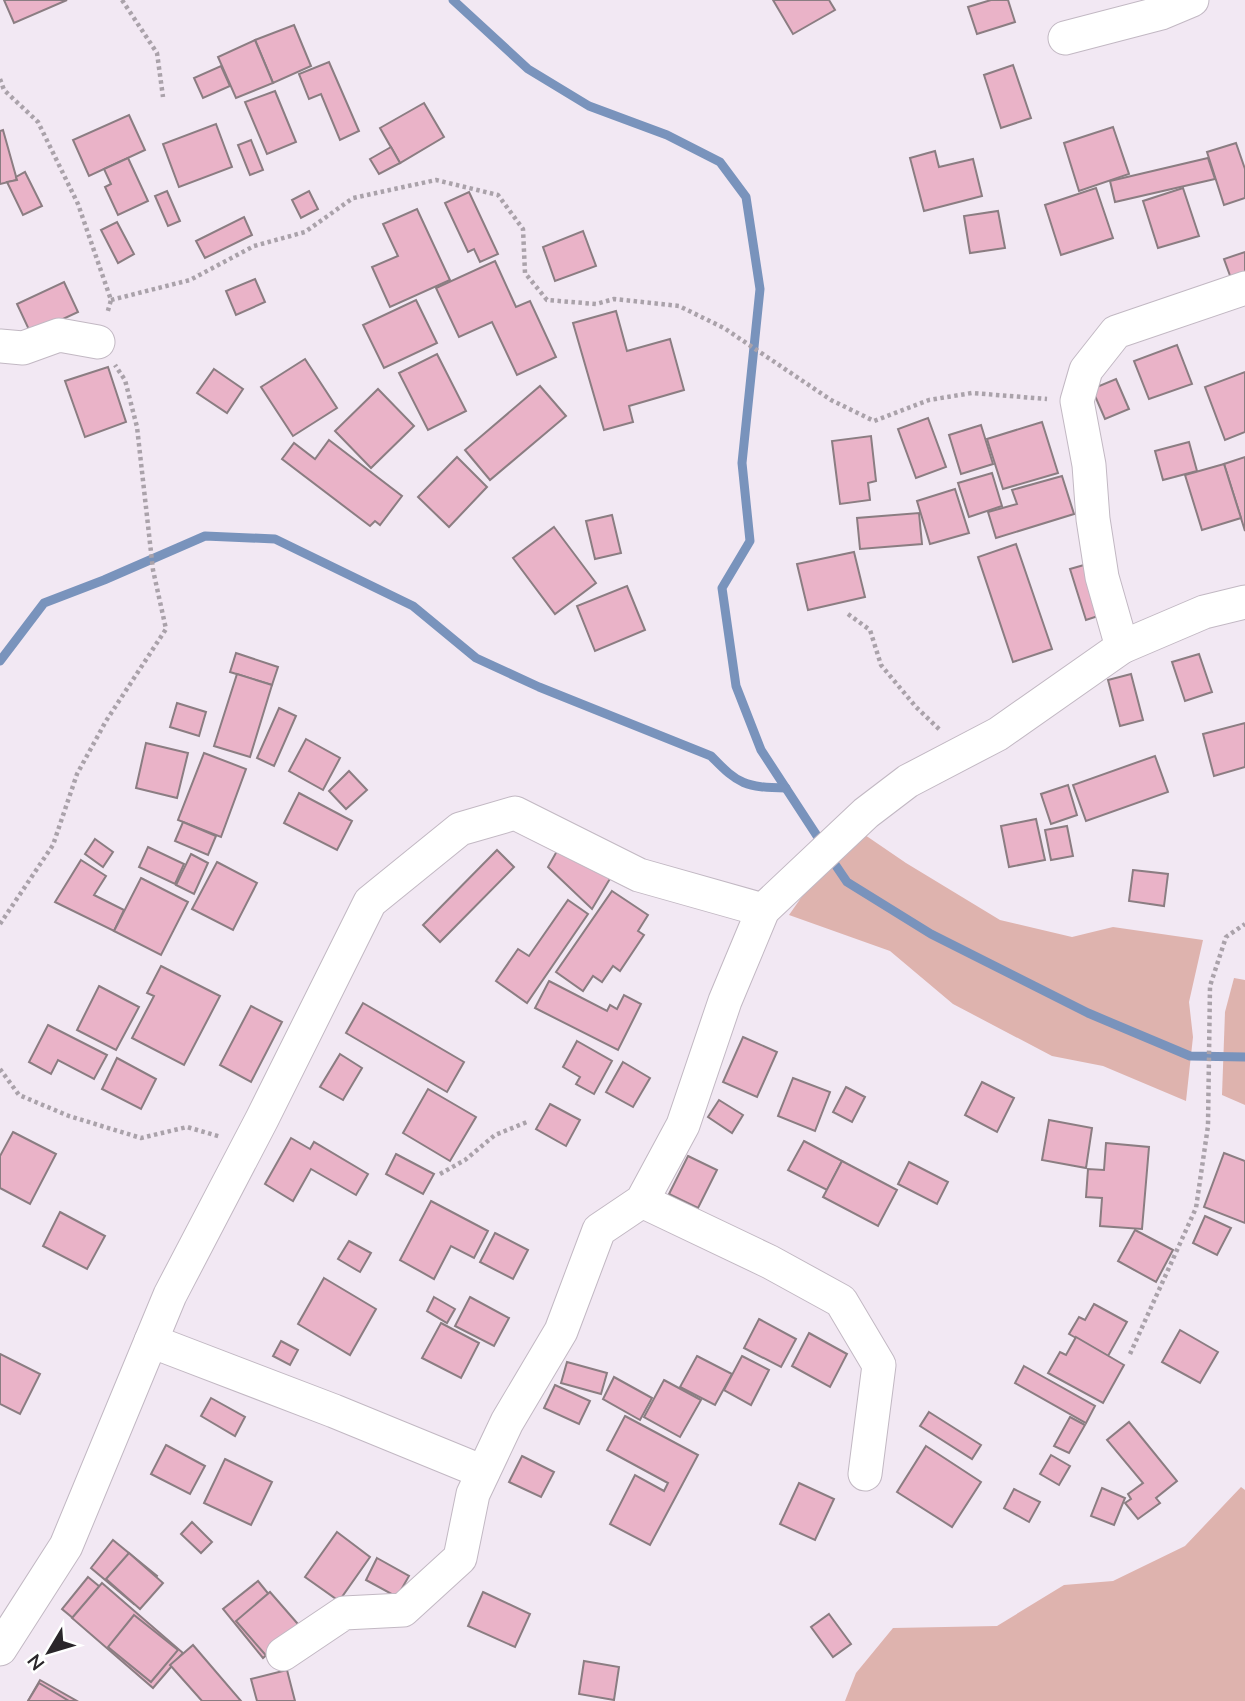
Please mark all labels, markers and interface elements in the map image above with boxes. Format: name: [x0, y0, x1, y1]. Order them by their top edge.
north arrow: [14, 1617, 84, 1687]
text: N: [22, 1648, 51, 1675]

